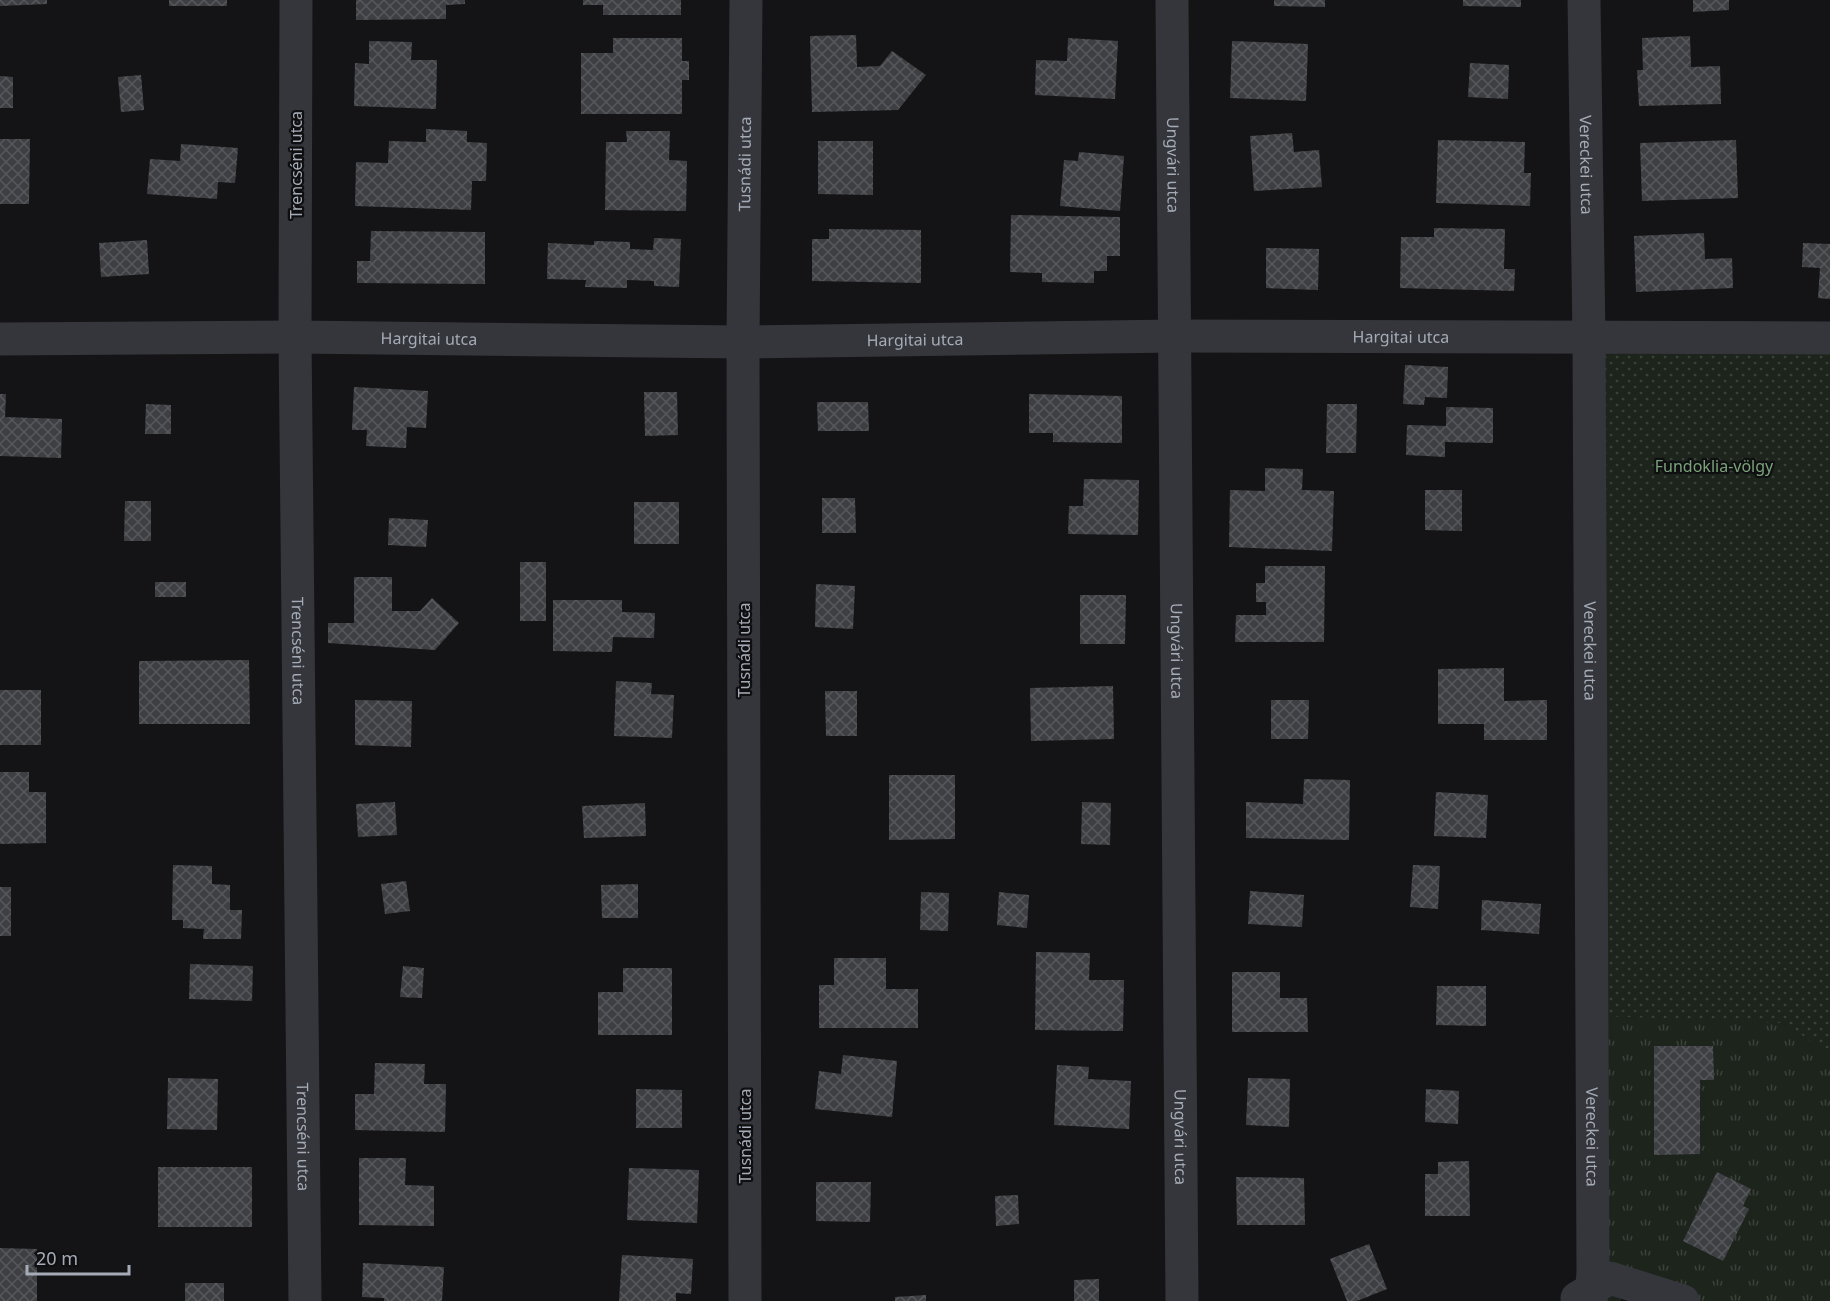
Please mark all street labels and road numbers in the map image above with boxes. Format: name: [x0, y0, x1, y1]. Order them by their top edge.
street label: Trencséni utca: [285, 111, 307, 219]
street label: Vereckei utca: [1575, 115, 1598, 215]
street label: Tusnádi utca: [733, 116, 756, 212]
street label: Ungvári utca: [1162, 117, 1185, 213]
street label: Hargitai utca: [1353, 326, 1449, 348]
street label: Hargitai utca: [381, 327, 477, 350]
street label: Hargitai utca: [866, 328, 963, 351]
street label: Trencséni utca: [287, 597, 310, 705]
street label: Vereckei utca: [1579, 601, 1602, 701]
street label: Tusnádi utca: [733, 603, 755, 697]
street label: Ungvári utca: [1166, 603, 1188, 699]
street label: Trencséni utca: [292, 1083, 315, 1191]
street label: Vereckei utca: [1581, 1087, 1604, 1187]
street label: Tusnádi utca: [734, 1089, 756, 1183]
street label: Ungvári utca: [1169, 1089, 1192, 1185]

